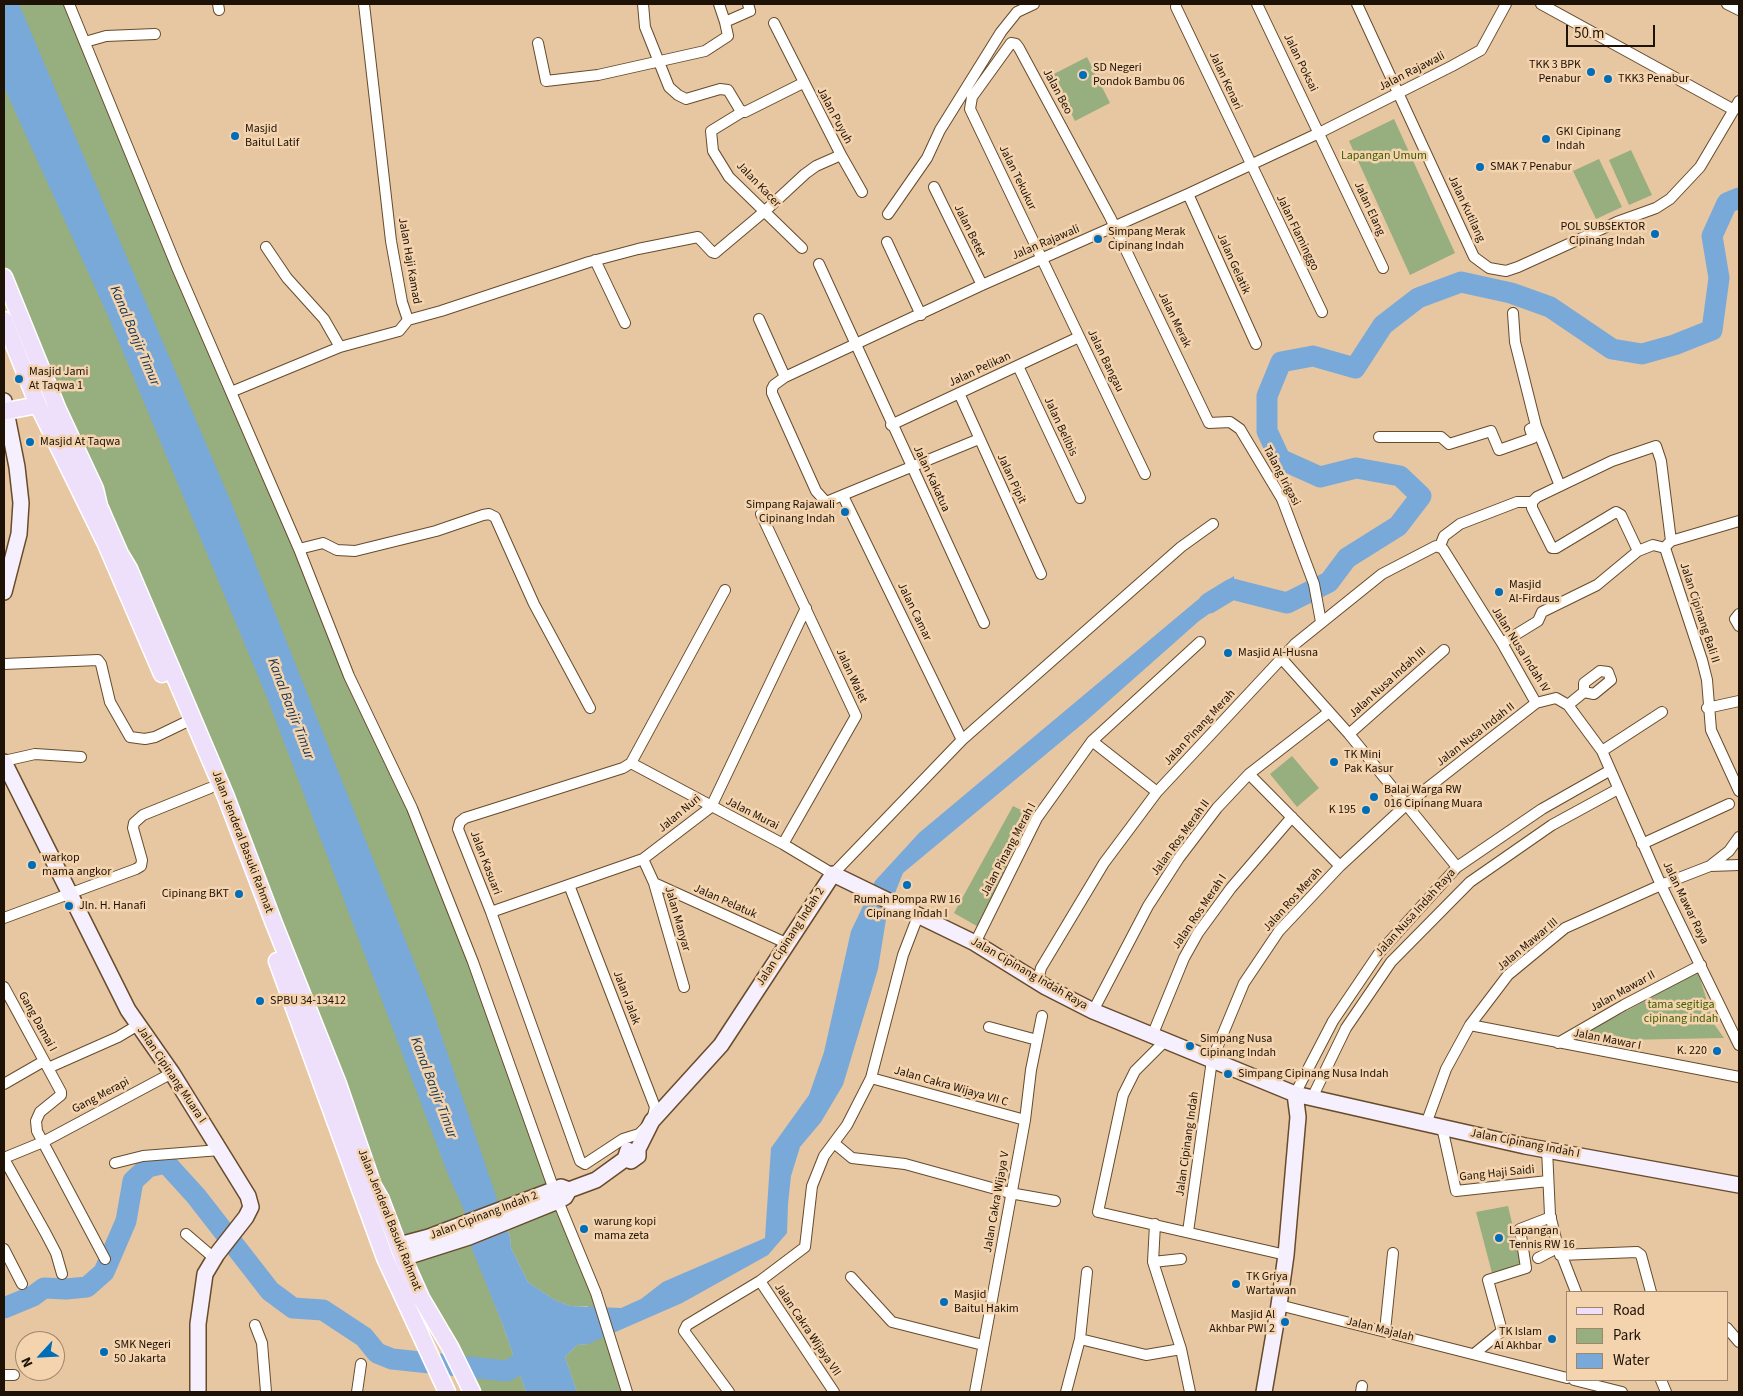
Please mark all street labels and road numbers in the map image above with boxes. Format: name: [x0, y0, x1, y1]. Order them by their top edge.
street label: Jalan Poksai: [1280, 32, 1320, 94]
street label: Jalan Rajawali: [1377, 49, 1447, 95]
street label: Jalan Kenari: [1205, 50, 1245, 112]
street label: Jalan Beo: [1039, 67, 1075, 117]
street label: Jalan Puyuh: [813, 85, 855, 147]
street label: Jalan Tekukur: [995, 143, 1039, 213]
street label: Jalan Kacer: [733, 159, 783, 211]
street label: Jalan Kutilang: [1444, 173, 1488, 245]
street label: Jalan Elang: [1350, 180, 1388, 238]
street label: Jalan Flaminggo: [1272, 193, 1322, 273]
street label: Jalan Betet: [950, 202, 988, 260]
street label: Jalan Haji Kamad: [394, 217, 424, 305]
street label: Jalan Rajawali: [1010, 222, 1082, 264]
street label: Jalan Gelatik: [1213, 231, 1253, 297]
street label: Jalan Merak: [1154, 290, 1194, 350]
street label: Jalan Bangau: [1084, 327, 1126, 395]
street label: Jalan Pelikan: [947, 349, 1013, 391]
street label: Jalan Belibis: [1040, 395, 1080, 459]
street label: Jalan Kakatua: [909, 444, 953, 514]
street label: Talang Irigasi: [1259, 444, 1303, 508]
street label: Jalan Pipit: [993, 452, 1029, 506]
street label: Jalan Cipinang Bali II: [1676, 561, 1722, 665]
street label: Jalan Camar: [894, 581, 934, 643]
street label: Jalan Nusa Indah IV: [1488, 604, 1552, 696]
street label: Jalan Nusa Indah III: [1347, 645, 1429, 721]
street label: Jalan Walet: [832, 647, 870, 705]
street label: Jalan Pinang Merah: [1161, 687, 1239, 769]
street label: Jalan Nusa Indah II: [1434, 700, 1518, 770]
street label: Jalan Jenderal Basuki Rahmat: [208, 769, 276, 915]
street label: Jalan Nuri: [656, 792, 704, 836]
street label: Jalan Murai: [723, 794, 781, 834]
street label: Jalan Ros Merah II: [1149, 797, 1213, 879]
street label: Jalan Pinang Merah I: [978, 801, 1040, 899]
street label: Jalan Kasuari: [466, 829, 504, 897]
street label: Jalan Mawar Raya: [1659, 859, 1711, 947]
street label: Jalan Ros Merah: [1260, 865, 1326, 935]
street label: Jalan Nusa Indah Raya: [1373, 866, 1459, 960]
street label: Jalan Ros Merah I: [1170, 872, 1230, 952]
street label: Jalan Pelatuk: [691, 882, 759, 922]
street label: Jalan Manyar: [661, 885, 693, 953]
street label: Jalan Cipinang Indah 2: [754, 885, 828, 989]
street label: Jalan Mawar III: [1495, 915, 1561, 975]
street label: Jalan Cipinang Indah Raya: [968, 935, 1090, 1013]
street label: Jalan Mawar II: [1588, 968, 1658, 1016]
street label: Jalan Jalak: [609, 969, 643, 1027]
street label: Gang Damai I: [15, 989, 59, 1055]
street label: Jalan Cipinang Muara I: [133, 1024, 209, 1126]
street label: Jalan Mawar I: [1572, 1026, 1642, 1054]
street label: Jalan Cakra Wijaya VII C: [892, 1064, 1010, 1110]
street label: Gang Merapi: [70, 1075, 132, 1117]
street label: Jalan Cipinang Indah: [1174, 1091, 1202, 1197]
street label: Jalan Cipinang Indah I: [1469, 1126, 1581, 1162]
street label: Jalan Jenderal Basuki Rahmat: [354, 1147, 424, 1293]
street label: Jalan Cakra Wijaya V: [981, 1150, 1013, 1254]
street label: Gang Haji Saidi: [1459, 1163, 1535, 1185]
street label: Jalan Cipinang Indah 2: [428, 1189, 540, 1243]
street label: Jalan Cakra Wijaya VII: [771, 1281, 843, 1379]
street label: Jalan Majalah: [1345, 1315, 1415, 1345]

